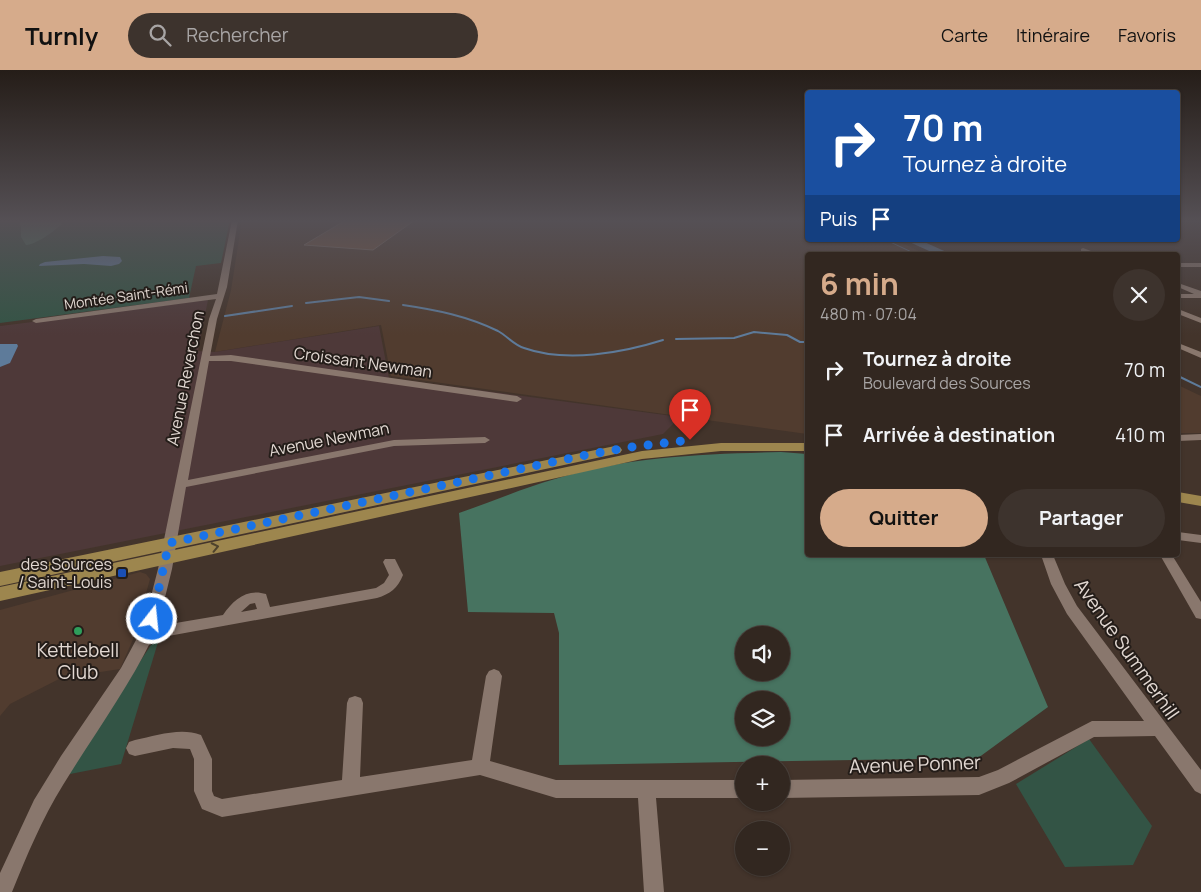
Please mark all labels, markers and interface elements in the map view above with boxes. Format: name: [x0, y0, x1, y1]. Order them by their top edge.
search box: [128, 13, 478, 58]
text: Turnly: [25, 19, 98, 52]
icon: search: [146, 21, 174, 49]
text: Rechercher: [186, 22, 289, 48]
text: Carte: [941, 23, 988, 47]
text: Itinéraire: [1016, 23, 1090, 47]
text: Favoris: [1118, 23, 1176, 47]
text: 70 m: [903, 104, 983, 152]
icon: right: [820, 110, 885, 175]
text: Tournez à droite: [903, 149, 1067, 179]
icon: arrive: [867, 205, 895, 233]
text: Puis: [820, 206, 857, 232]
text: 6 min: [820, 263, 899, 304]
button: close: [1113, 269, 1165, 321]
street label: Montée Saint-Rémi: [63, 277, 189, 314]
text: 480 m · 07:04: [820, 303, 917, 325]
street label: Avenue Reverchon: [161, 309, 209, 447]
street label: Croissant Newman: [293, 341, 433, 383]
text: Tournez à droite: [863, 346, 1011, 372]
icon: right: [820, 356, 848, 384]
text: 70 m: [1124, 357, 1165, 383]
text: Boulevard des Sources: [863, 372, 1031, 394]
pin: [669, 389, 711, 440]
icon: arrive: [676, 396, 704, 424]
street label: Avenue Newman: [267, 417, 391, 461]
icon: arrive: [820, 421, 848, 449]
text: Arrivée à destination: [863, 422, 1055, 448]
text: 410 m: [1115, 422, 1165, 448]
button: Quitter: [820, 489, 988, 547]
button: Partager: [998, 489, 1165, 547]
one-way arrow: [210, 542, 219, 553]
place label: des Sources / Saint-Louis: [18, 553, 112, 593]
marker: des Sources / Saint-Louis: [116, 567, 128, 579]
street label: Avenue Summerhill: [1069, 573, 1185, 725]
position arrow: [125, 592, 177, 644]
marker: Kettlebell Club: [72, 625, 84, 637]
map controls: [735, 626, 790, 876]
button: sound: [735, 626, 790, 681]
place label: Kettlebell Club: [37, 637, 119, 685]
button: layers: [735, 691, 790, 746]
street label: Avenue Ponner: [849, 749, 982, 779]
button: +: [735, 756, 790, 811]
button: −: [735, 821, 790, 876]

